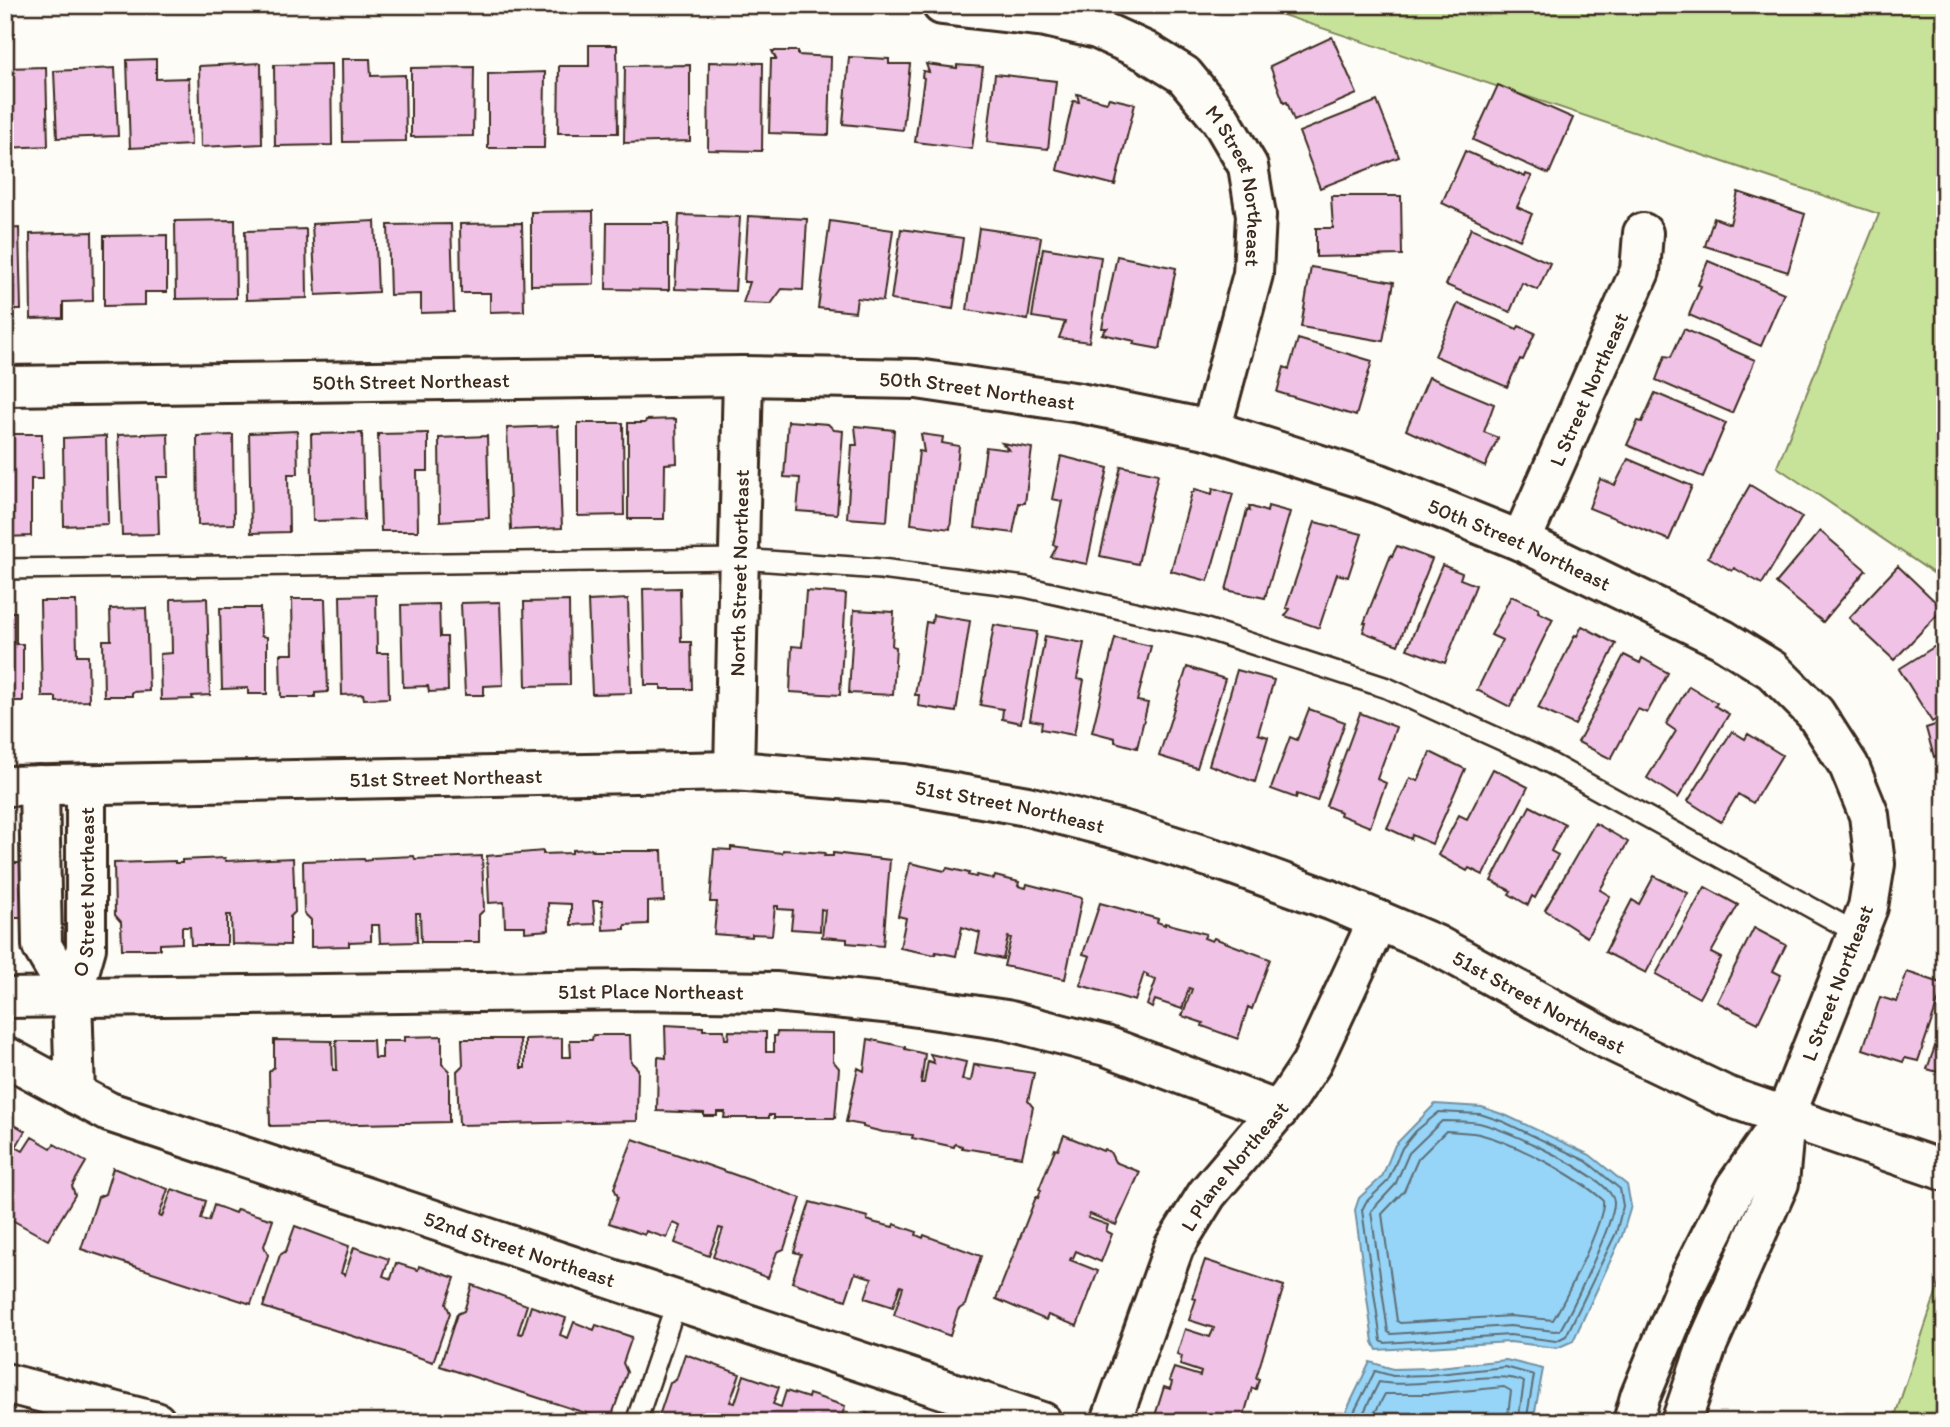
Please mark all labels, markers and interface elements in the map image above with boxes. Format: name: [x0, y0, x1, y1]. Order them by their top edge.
street label: M Street Northeast: [1201, 99, 1269, 267]
street label: L Street Northeast: [1543, 308, 1633, 470]
street label: 50th Street Northeast: [879, 366, 1077, 415]
street label: 50th Street Northeast: [312, 367, 510, 394]
street label: North Street Northeast: [724, 469, 753, 677]
street label: 50th Street Northeast: [1425, 492, 1615, 596]
street label: 51st Street Northeast: [349, 762, 543, 791]
street label: 51st Street Northeast: [913, 774, 1108, 838]
street label: O Street Northeast: [66, 807, 99, 980]
street label: L Street Northeast: [1796, 901, 1878, 1065]
street label: 51st Street Northeast: [1449, 944, 1630, 1059]
street label: 51st Place Northeast: [558, 977, 744, 1004]
street label: L Plane Northeast: [1175, 1095, 1293, 1236]
street label: 52nd Street Northeast: [421, 1205, 619, 1292]

